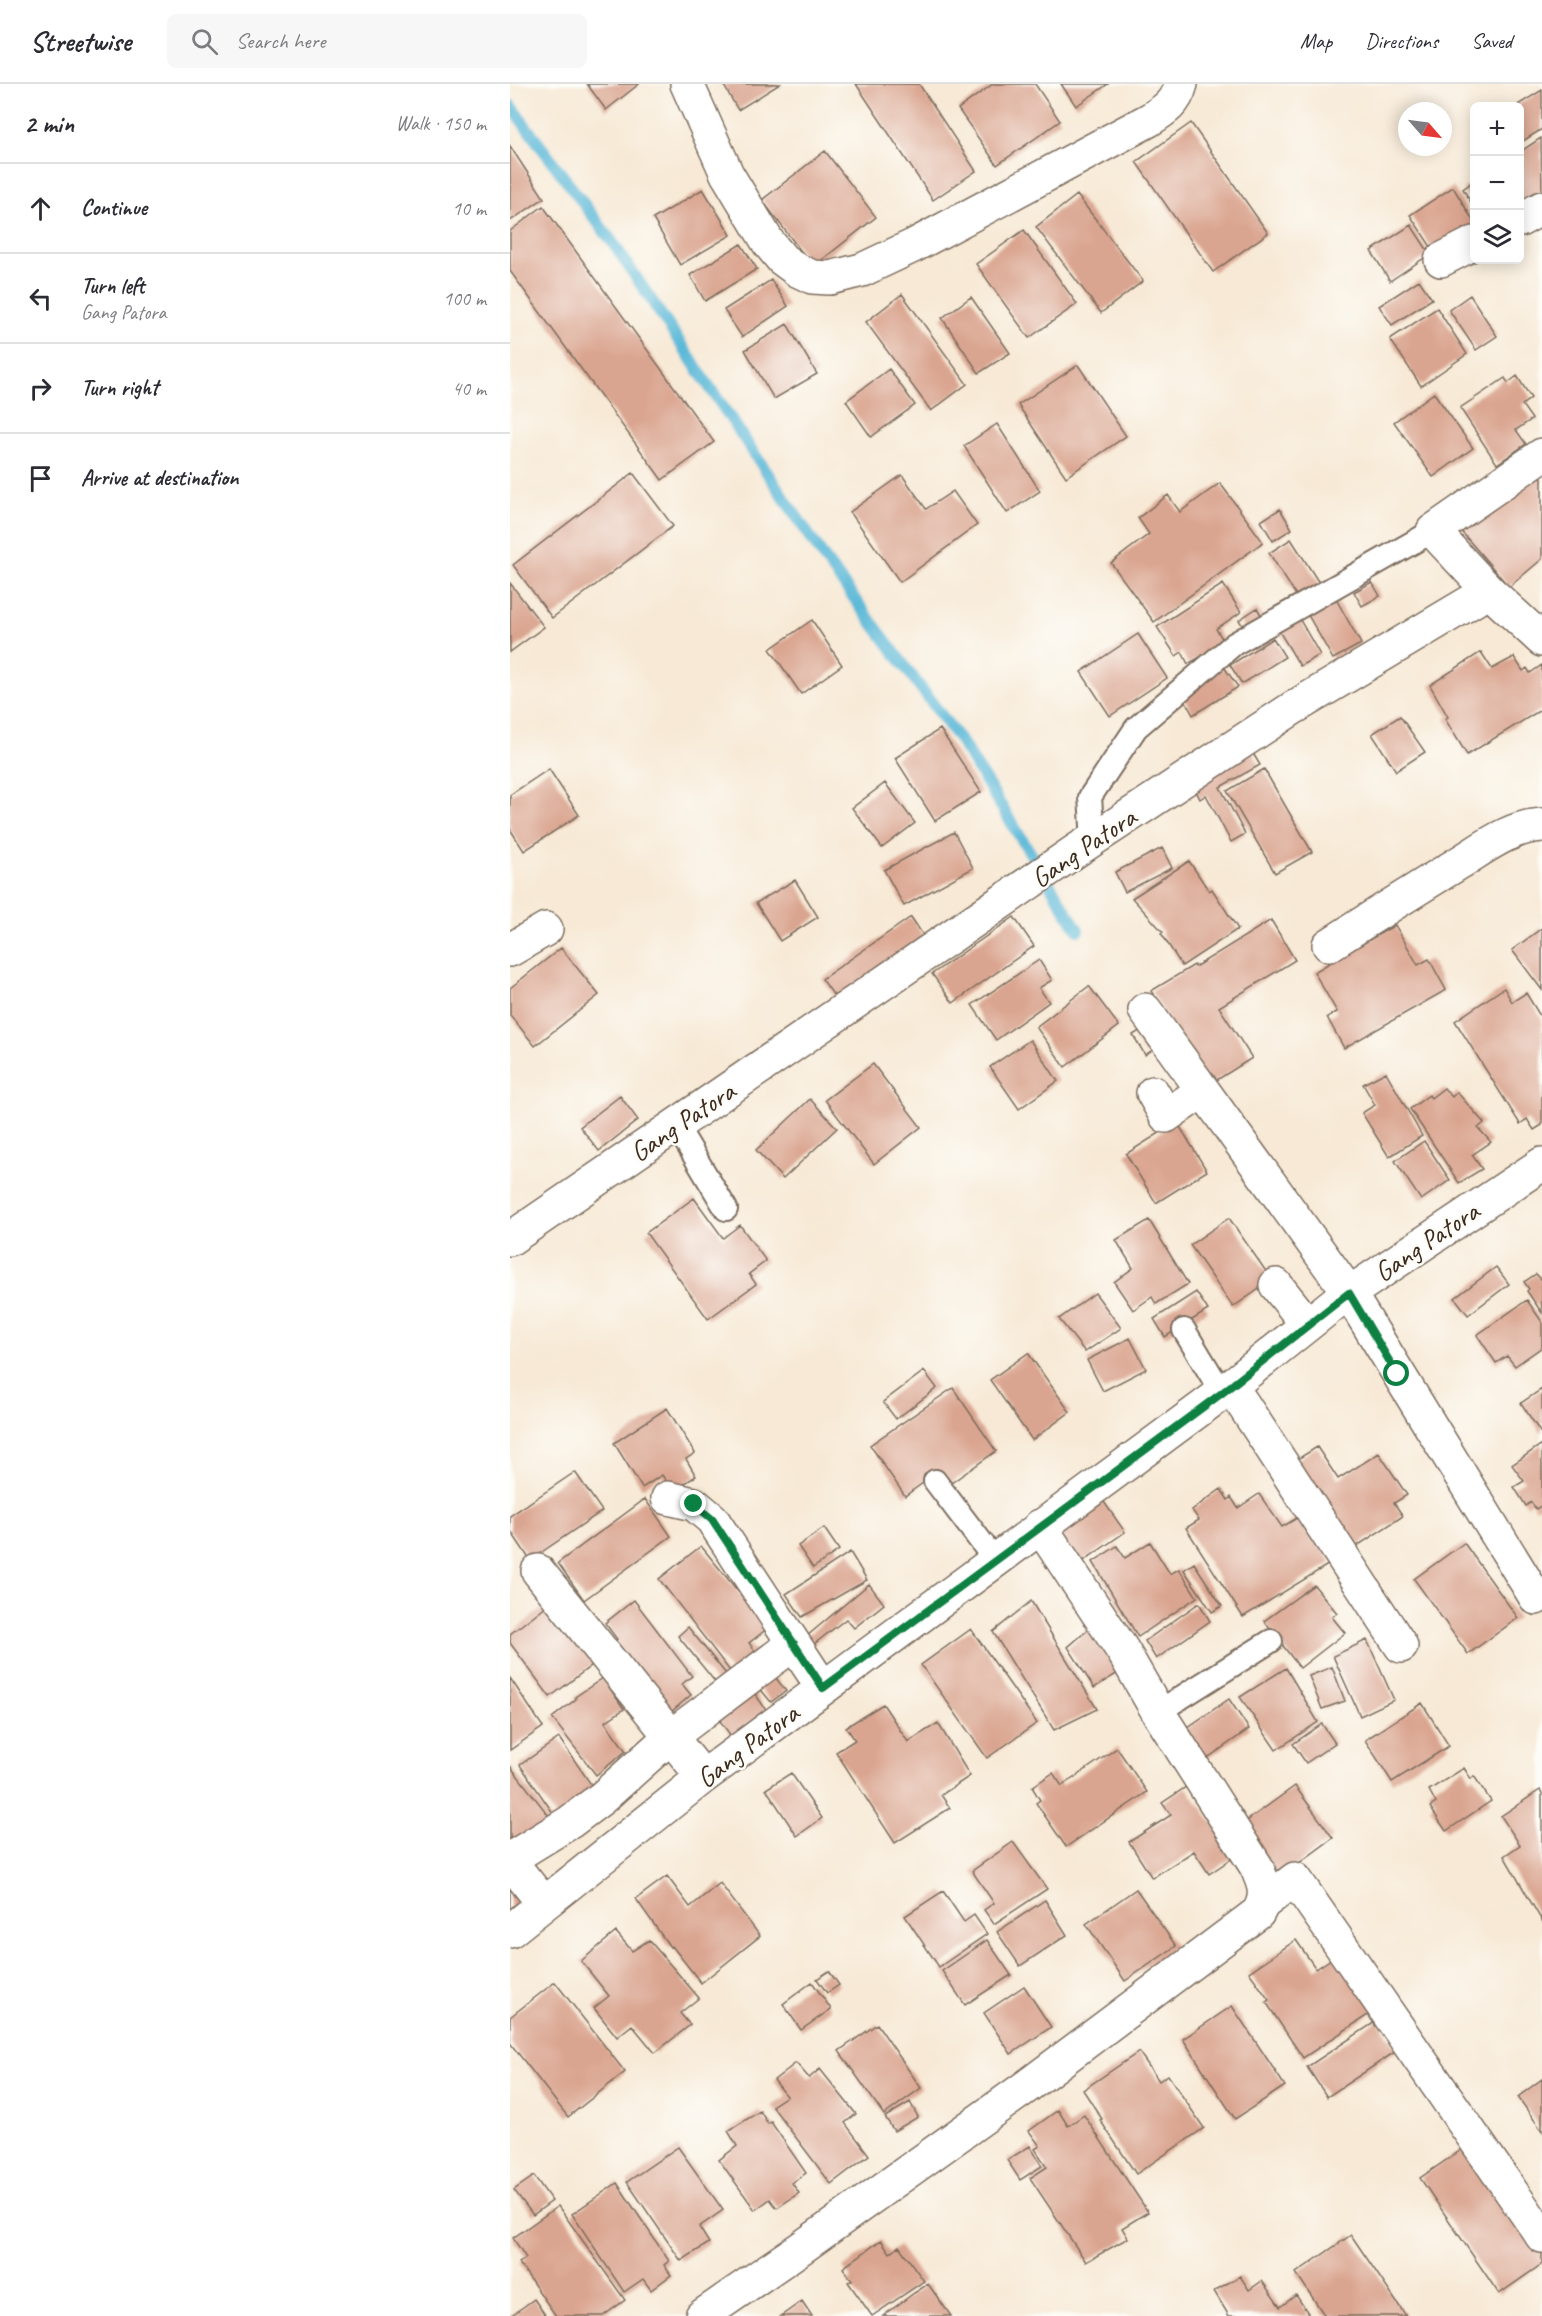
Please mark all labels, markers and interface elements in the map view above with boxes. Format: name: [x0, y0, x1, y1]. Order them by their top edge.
search box: [167, 14, 587, 68]
text: Streetwise: [30, 24, 131, 59]
icon: search: [188, 25, 221, 58]
text: Search here: [236, 27, 325, 55]
text: Map: [1300, 28, 1332, 54]
text: Directions: [1365, 28, 1438, 54]
text: Saved: [1471, 28, 1512, 54]
north arrow: [1398, 102, 1452, 156]
map controls: [1470, 102, 1524, 264]
button: +: [1470, 102, 1524, 156]
text: 2 min: [24, 107, 74, 140]
text: Walk · 150 m: [396, 111, 486, 136]
button: −: [1470, 156, 1524, 210]
icon: ahead: [24, 192, 57, 225]
text: Continue: [81, 194, 147, 222]
text: 10 m: [452, 196, 486, 221]
button: layers: [1470, 210, 1524, 264]
text: Turn left: [81, 272, 145, 300]
icon: left: [24, 282, 57, 315]
text: 100 m: [443, 286, 486, 311]
text: Gang Patora: [81, 300, 166, 325]
icon: right: [24, 372, 57, 405]
text: Turn right: [81, 374, 158, 402]
text: 40 m: [452, 376, 486, 401]
icon: arrive: [24, 462, 57, 495]
text: Arrive at destination: [81, 464, 238, 492]
street label: Gang Patora: [1024, 799, 1144, 895]
street label: Gang Patora: [623, 1073, 743, 1169]
street label: Gang Patora: [1367, 1193, 1487, 1289]
route start: [1383, 1360, 1409, 1386]
route end: [680, 1490, 706, 1516]
street label: Gang Patora: [689, 1694, 807, 1795]

